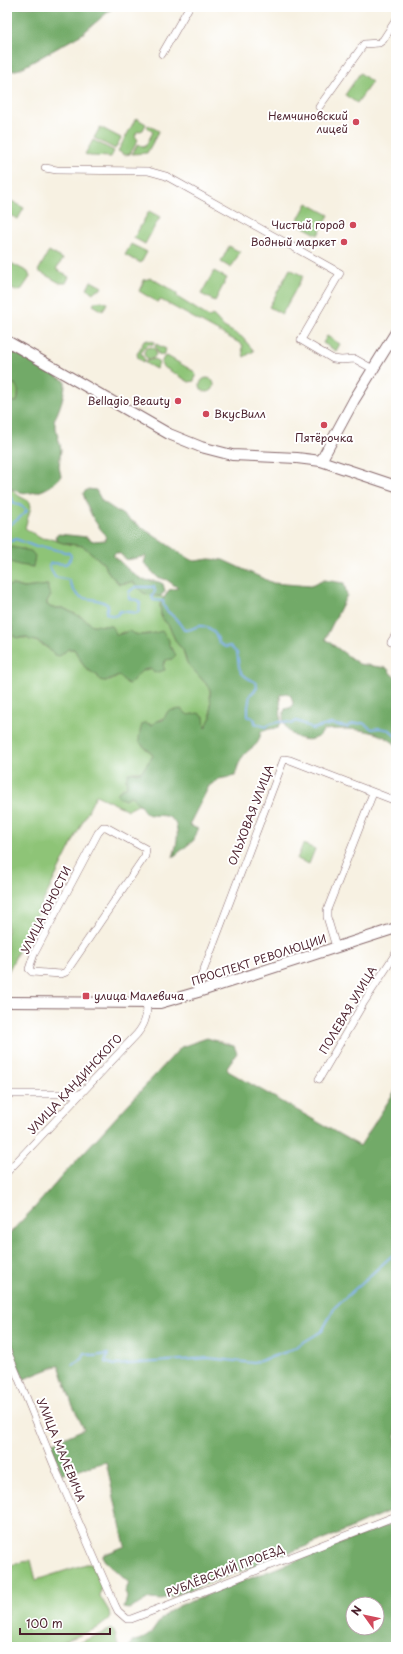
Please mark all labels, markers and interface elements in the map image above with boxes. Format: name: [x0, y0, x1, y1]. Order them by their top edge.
place label: Немчиновский лицей: [268, 107, 348, 137]
marker: Немчиновский лицей: [351, 117, 361, 127]
place label: Чистый город: [271, 216, 345, 233]
marker: Чистый город: [348, 220, 358, 230]
place label: Водный маркет: [251, 233, 337, 250]
marker: Водный маркет: [339, 237, 349, 247]
place label: Bellagio Beauty: [87, 392, 170, 409]
marker: Bellagio Beauty: [173, 396, 183, 406]
place label: ВкусВилл: [214, 405, 266, 422]
marker: ВкусВилл: [201, 409, 211, 419]
marker: Пятёрочка: [319, 420, 329, 430]
place label: Пятёрочка: [295, 429, 353, 446]
street label: ОЛЬХОВАЯ УЛИЦА: [223, 761, 278, 868]
street label: УЛИЦА ЮНОСТИ: [16, 863, 75, 957]
street label: ПРОСПЕКТ РЕВОЛЮЦИИ: [189, 930, 329, 989]
street label: ПОЛЕВАЯ УЛИЦА: [315, 962, 381, 1057]
place label: улица Малевича: [94, 987, 184, 1004]
marker: улица Малевича: [81, 991, 91, 1001]
street label: УЛИЦА КАНДИНСКОГО: [24, 1030, 126, 1138]
street label: УЛИЦА МАЛЕВИЧА: [33, 1395, 90, 1504]
street label: РУБЛЁВСКИЙ ПРОЕЗД: [163, 1540, 287, 1601]
north arrow: [345, 1596, 385, 1636]
text: N: [347, 1602, 366, 1619]
scale bar: [20, 1610, 110, 1636]
text: 100 m: [26, 1614, 63, 1632]

